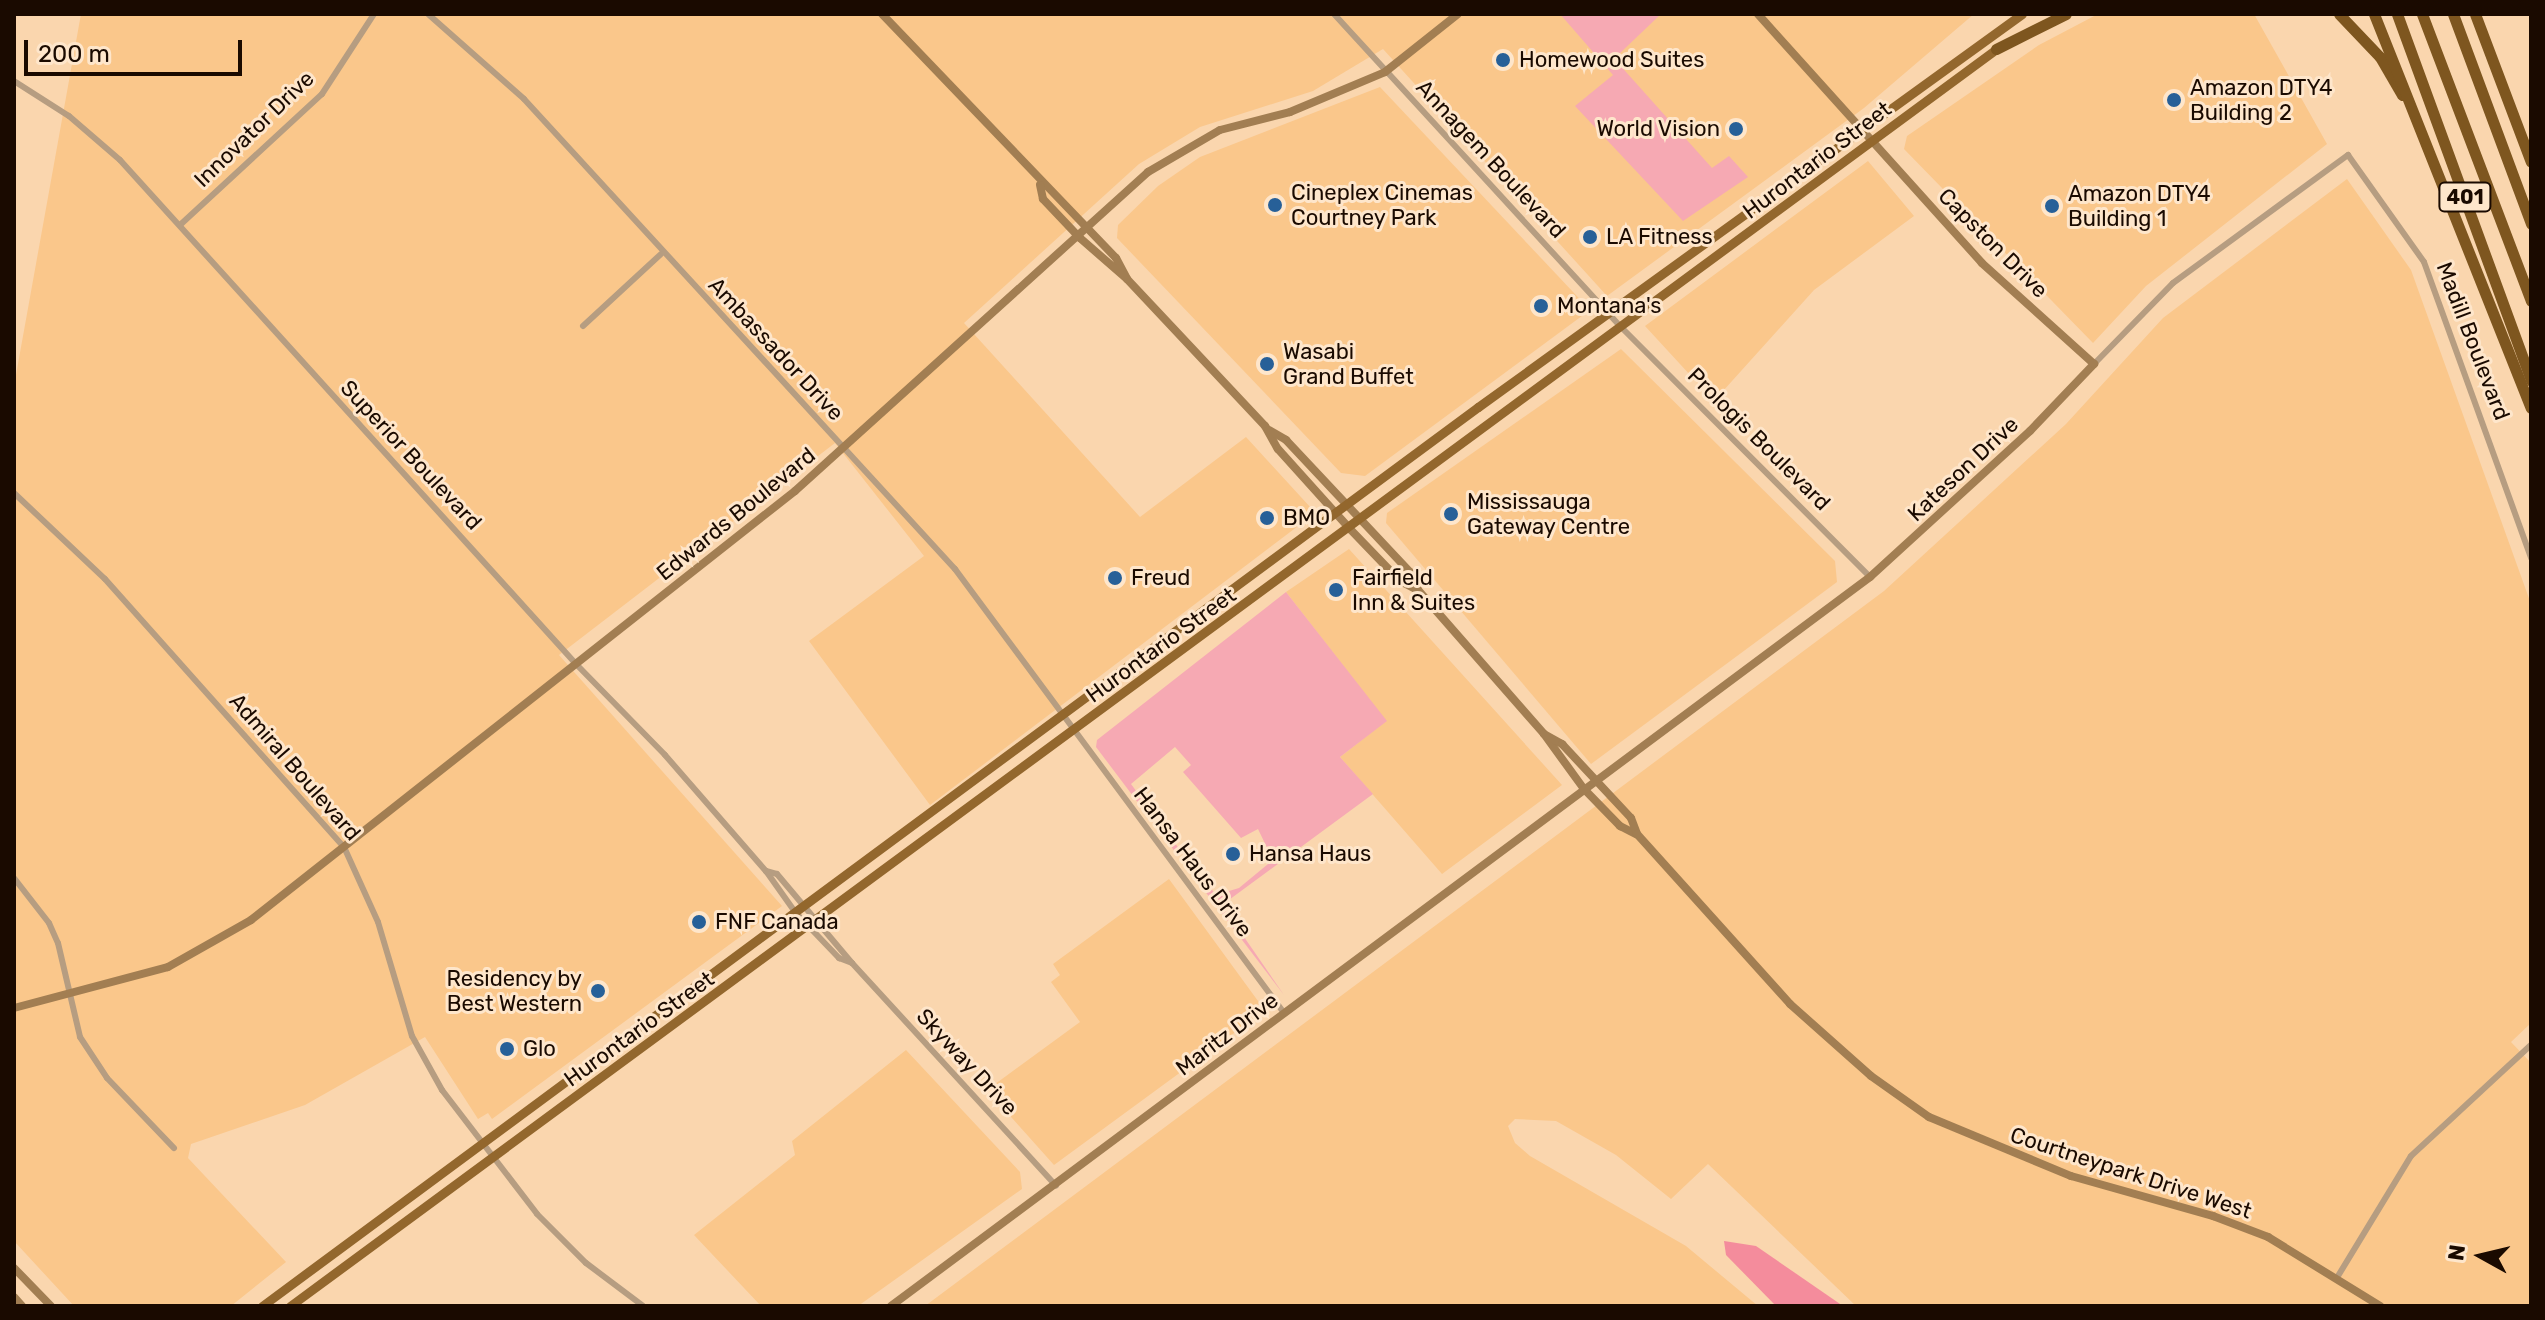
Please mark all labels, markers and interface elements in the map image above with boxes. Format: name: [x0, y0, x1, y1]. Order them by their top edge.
scale bar: [28, 24, 246, 74]
text: 200 m: [38, 40, 110, 68]
place label: Homewood Suites: [1519, 47, 1704, 73]
marker: Homewood Suites: [1494, 51, 1512, 69]
street label: Innovator Drive: [189, 65, 319, 193]
street label: Annagem Boulevard: [1411, 74, 1571, 244]
place label: Amazon DTY4 Building 2: [2190, 74, 2333, 126]
marker: Amazon DTY4 Building 2: [2165, 91, 2183, 109]
street label: Hurontario Street: [1738, 96, 1896, 224]
place label: World Vision: [1596, 116, 1720, 142]
marker: World Vision: [1727, 120, 1745, 138]
place label: Cineplex Cinemas Courtney Park: [1291, 179, 1473, 230]
place label: Amazon DTY4 Building 1: [2068, 180, 2211, 232]
road number: 401: [2437, 181, 2493, 213]
street label: Capston Drive: [1933, 183, 2053, 303]
marker: Cineplex Cinemas Courtney Park: [1266, 196, 1284, 214]
marker: Amazon DTY4 Building 1: [2043, 197, 2061, 215]
place label: LA Fitness: [1606, 224, 1713, 250]
marker: LA Fitness: [1581, 228, 1599, 246]
street label: Madill Boulevard: [2431, 258, 2515, 424]
street label: Ambassador Drive: [703, 272, 849, 426]
place label: Montana's: [1557, 293, 1661, 319]
marker: Montana's: [1532, 297, 1550, 315]
place label: Wasabi Grand Buffet: [1283, 338, 1414, 390]
marker: Wasabi Grand Buffet: [1258, 355, 1276, 373]
street label: Prologis Boulevard: [1682, 362, 1836, 516]
street label: Superior Boulevard: [335, 375, 487, 535]
street label: Kateson Drive: [1902, 411, 2024, 527]
street label: Edwards Boulevard: [651, 442, 821, 586]
place label: Mississauga Gateway Centre: [1467, 488, 1631, 540]
place label: BMO: [1283, 505, 1330, 531]
marker: Mississauga Gateway Centre: [1442, 505, 1460, 523]
marker: BMO: [1258, 509, 1276, 527]
place label: Fairfield Inn & Suites: [1352, 564, 1475, 616]
place label: Freud: [1131, 565, 1190, 591]
marker: Freud: [1106, 569, 1124, 587]
marker: Fairfield Inn & Suites: [1327, 581, 1345, 599]
street label: Hurontario Street: [1081, 582, 1241, 708]
street label: Admiral Boulevard: [224, 688, 366, 846]
street label: Hansa Haus Drive: [1128, 782, 1258, 942]
place label: Hansa Haus: [1249, 841, 1371, 867]
marker: Hansa Haus: [1224, 845, 1242, 863]
place label: FNF Canada: [715, 909, 839, 935]
marker: FNF Canada: [690, 913, 708, 931]
place label: Residency by Best Western: [446, 965, 582, 1016]
street label: Hurontario Street: [559, 966, 719, 1092]
marker: Residency by Best Western: [589, 982, 607, 1000]
street label: Maritz Drive: [1171, 987, 1283, 1081]
street label: Skyway Drive: [911, 1003, 1023, 1121]
place label: Glo: [523, 1036, 556, 1062]
marker: Glo: [498, 1040, 516, 1058]
street label: Courtneypark Drive West: [2007, 1121, 2255, 1225]
north arrow: [2441, 1216, 2521, 1296]
text: N: [2442, 1243, 2471, 1262]

